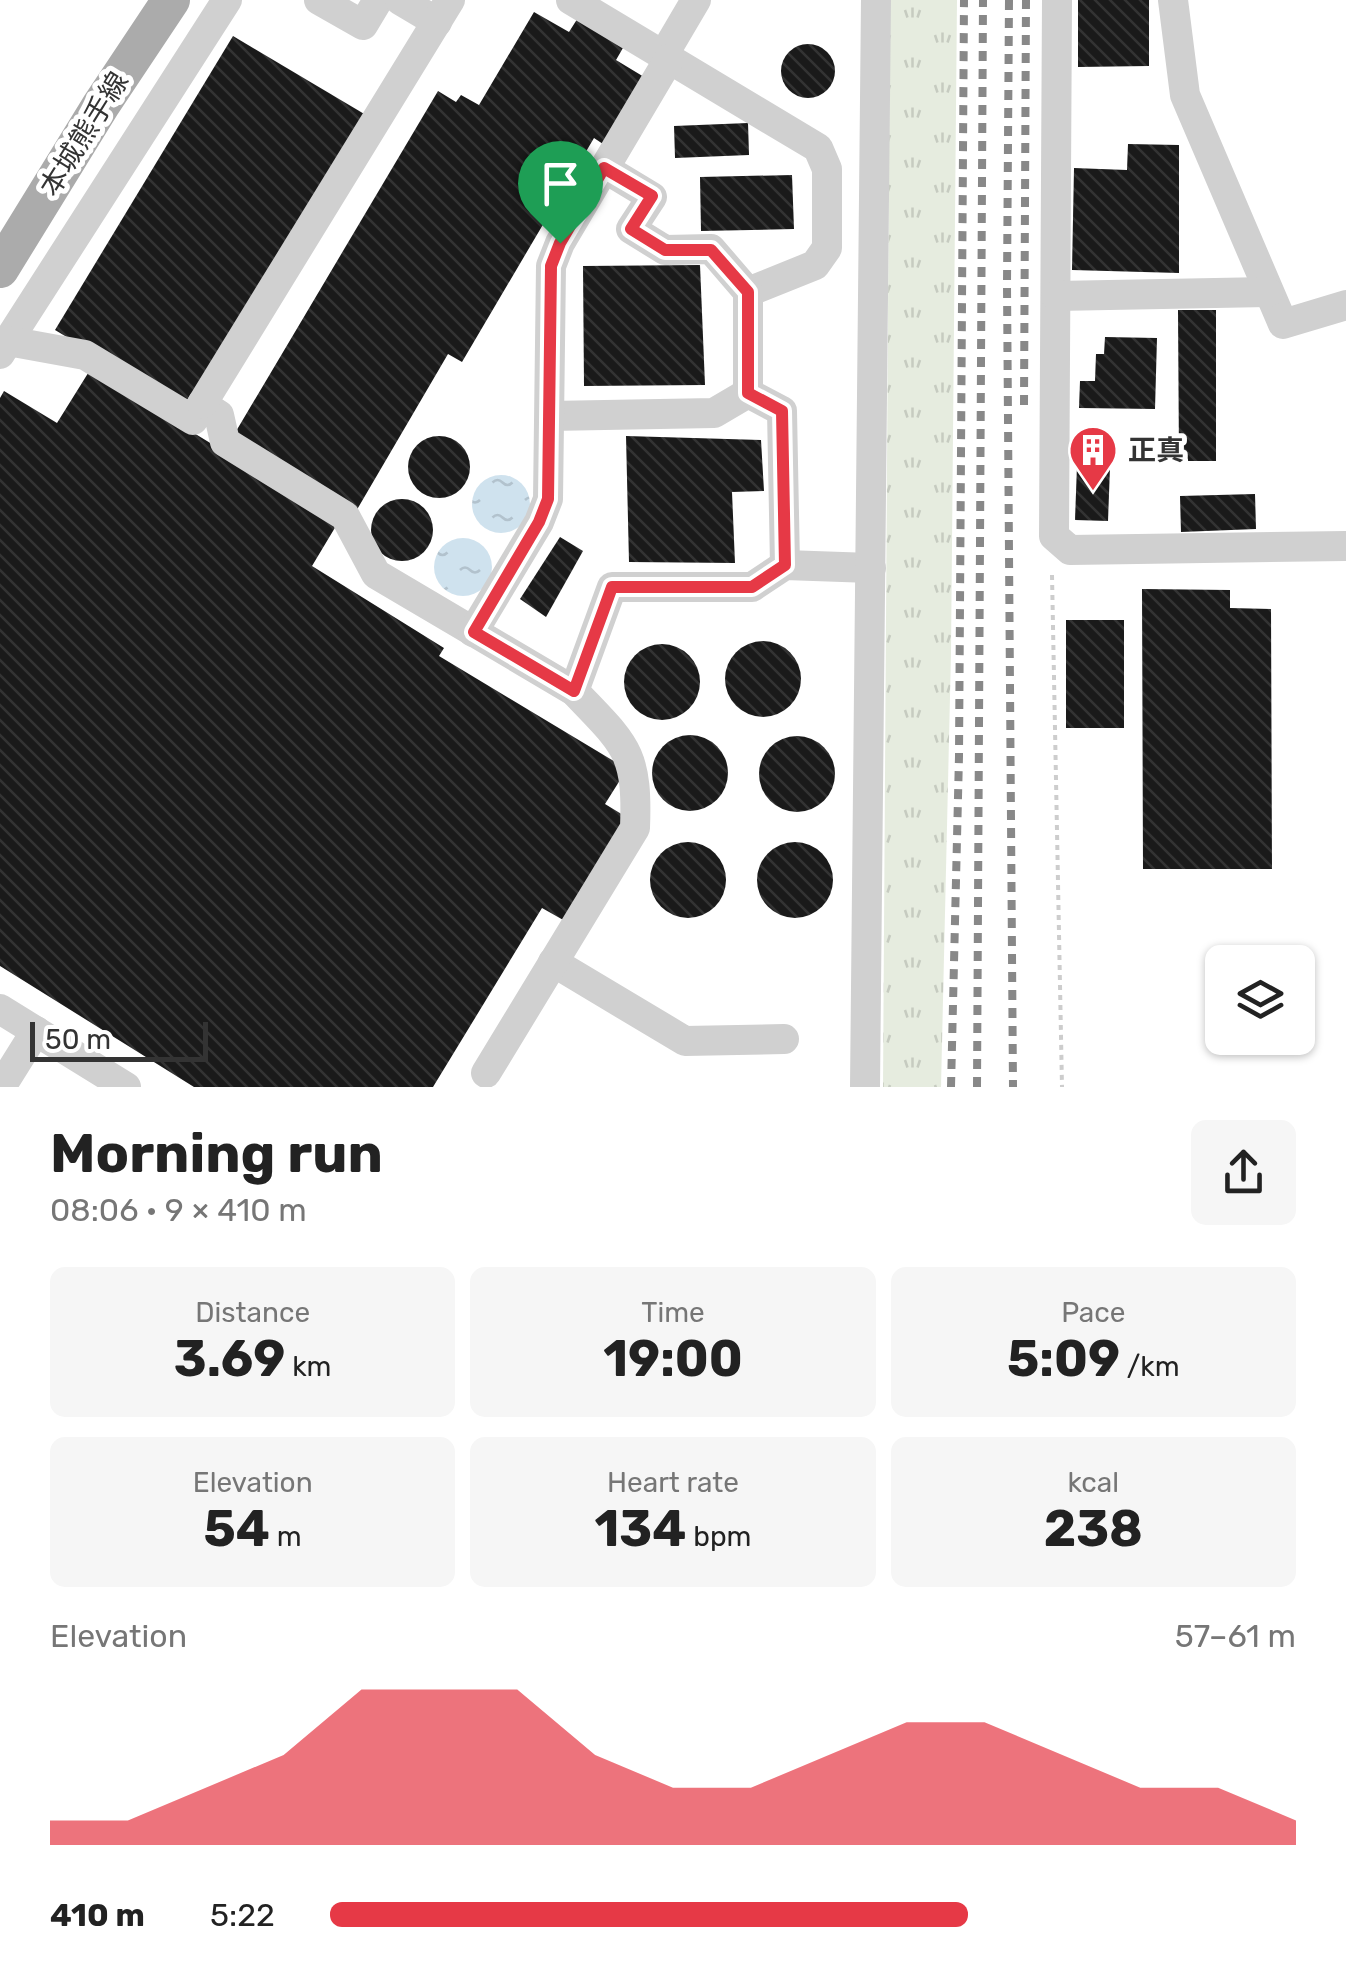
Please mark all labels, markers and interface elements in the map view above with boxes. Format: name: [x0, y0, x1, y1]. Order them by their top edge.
street label: 本城熊手線: [33, 66, 135, 202]
pin: [518, 141, 603, 244]
icon: arrive: [533, 156, 588, 211]
building icon: 正真: [1067, 424, 1119, 492]
place label: 正真: [1128, 434, 1184, 467]
map controls: [1205, 945, 1315, 1055]
button: layers: [1205, 945, 1315, 1055]
scale bar: [30, 1017, 208, 1062]
text: 50 m: [45, 1023, 111, 1056]
button: share: [1191, 1120, 1296, 1225]
text: Morning run: [50, 1121, 383, 1186]
text: 08:06 · 9 × 410 m: [50, 1191, 307, 1229]
text: Distance: [195, 1296, 310, 1329]
text: Time: [641, 1296, 705, 1329]
text: Pace: [1061, 1296, 1125, 1329]
text: 3.69: [174, 1329, 285, 1389]
text: 19:00: [603, 1329, 743, 1389]
text: 5:09: [1007, 1329, 1120, 1389]
text: km: [285, 1350, 332, 1383]
text: /km: [1120, 1350, 1180, 1383]
text: Elevation: [193, 1466, 313, 1499]
text: Heart rate: [607, 1466, 739, 1499]
text: kcal: [1068, 1466, 1119, 1499]
text: 54: [204, 1499, 270, 1559]
text: 134: [594, 1499, 686, 1559]
text: 238: [1044, 1499, 1143, 1559]
text: m: [270, 1520, 302, 1553]
text: bpm: [686, 1520, 752, 1553]
text: Elevation: [50, 1617, 187, 1655]
text: 57–61 m: [1175, 1617, 1296, 1655]
text: 410 m: [50, 1896, 145, 1934]
text: 5:22: [210, 1896, 275, 1934]

